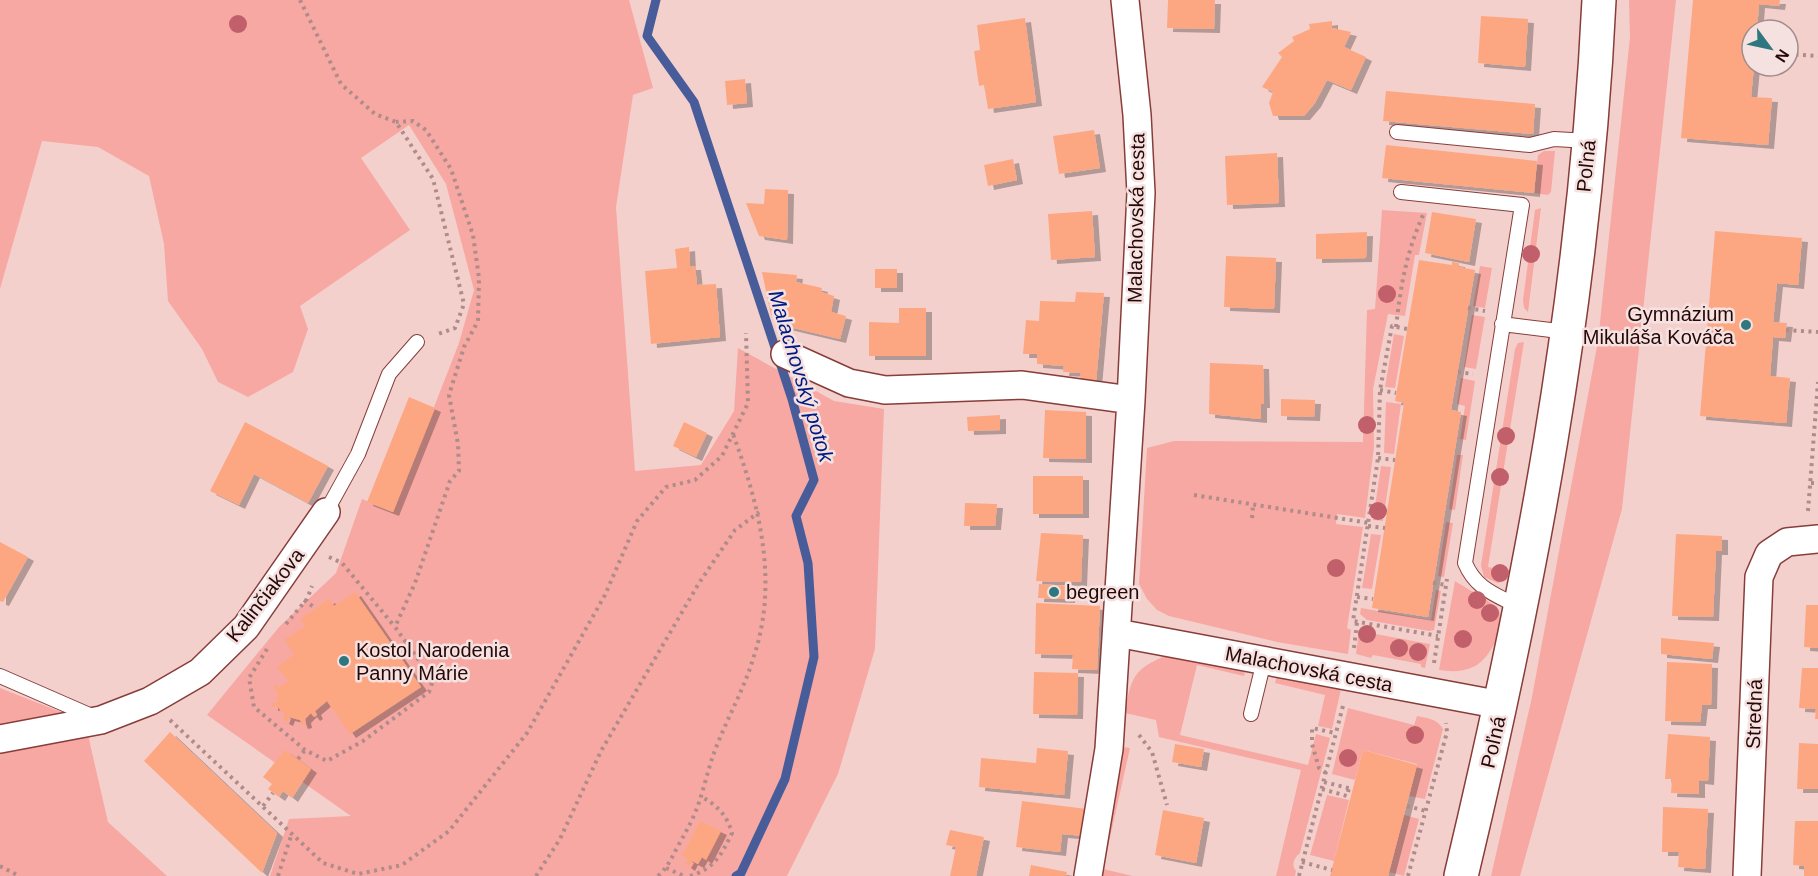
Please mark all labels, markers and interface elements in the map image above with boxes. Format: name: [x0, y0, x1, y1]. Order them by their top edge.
north arrow: [1740, 18, 1800, 78]
text: N: [1772, 46, 1792, 65]
street label: Malachovská cesta: [1124, 132, 1148, 303]
street label: Poľná: [1572, 138, 1600, 193]
water label: Malachovský potok: [764, 287, 839, 466]
place label: Gymnázium Mikuláša Kováča: [1583, 303, 1735, 348]
marker: Gymnázium Mikuláša Kováča: [1739, 318, 1753, 332]
street label: Kalinčiakova: [222, 543, 309, 646]
place label: begreen: [1066, 581, 1139, 603]
marker: begreen: [1047, 585, 1061, 599]
place label: Kostol Narodenia Panny Márie: [356, 639, 510, 684]
street label: Malachovská cesta: [1223, 642, 1395, 696]
marker: Kostol Narodenia Panny Márie: [337, 654, 351, 668]
street label: Stredná: [1742, 678, 1766, 749]
street label: Poľná: [1476, 713, 1510, 770]

